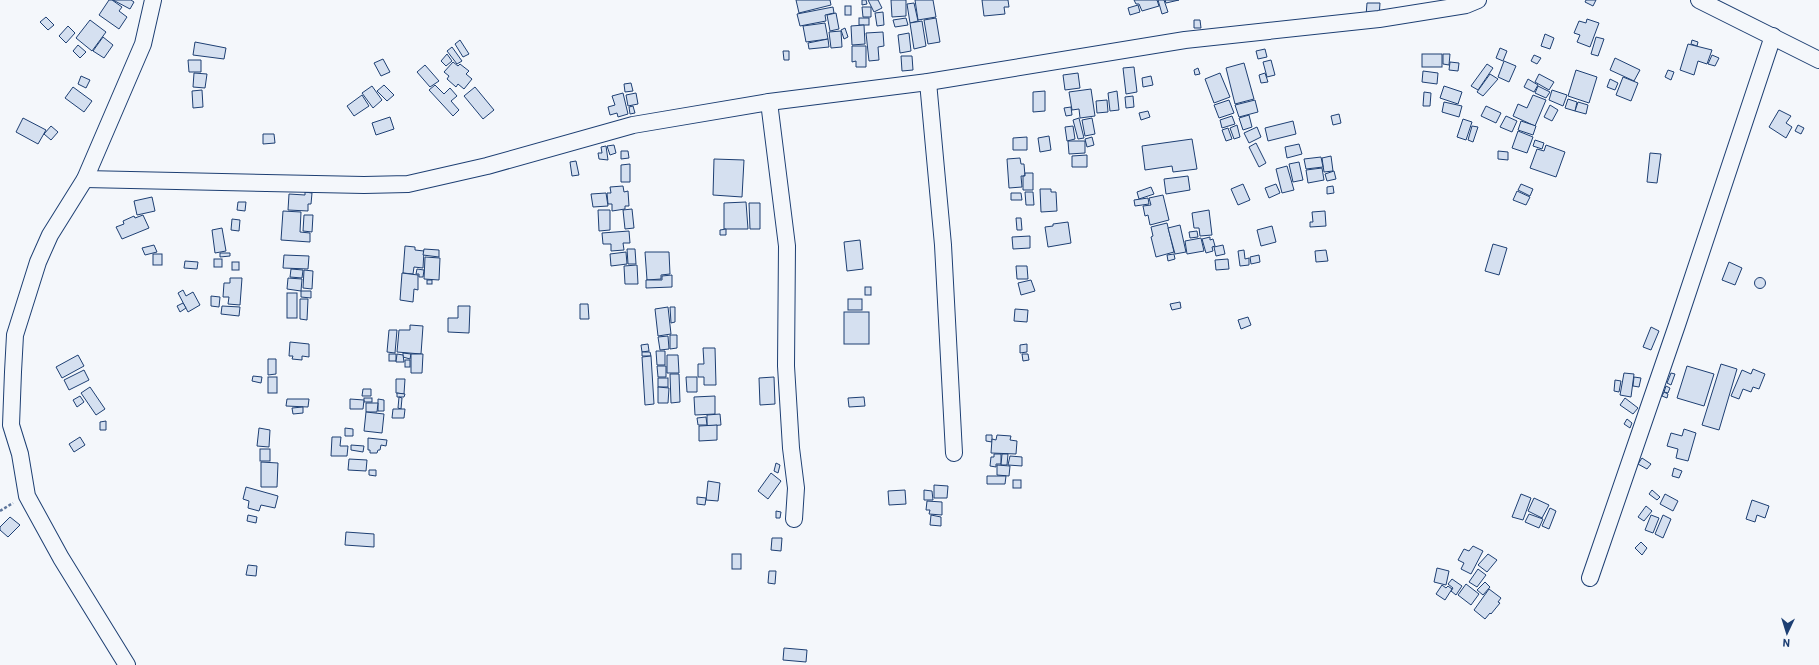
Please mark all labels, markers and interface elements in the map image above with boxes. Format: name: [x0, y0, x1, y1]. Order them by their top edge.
north arrow: [1767, 613, 1807, 653]
text: N: [1782, 637, 1790, 650]

